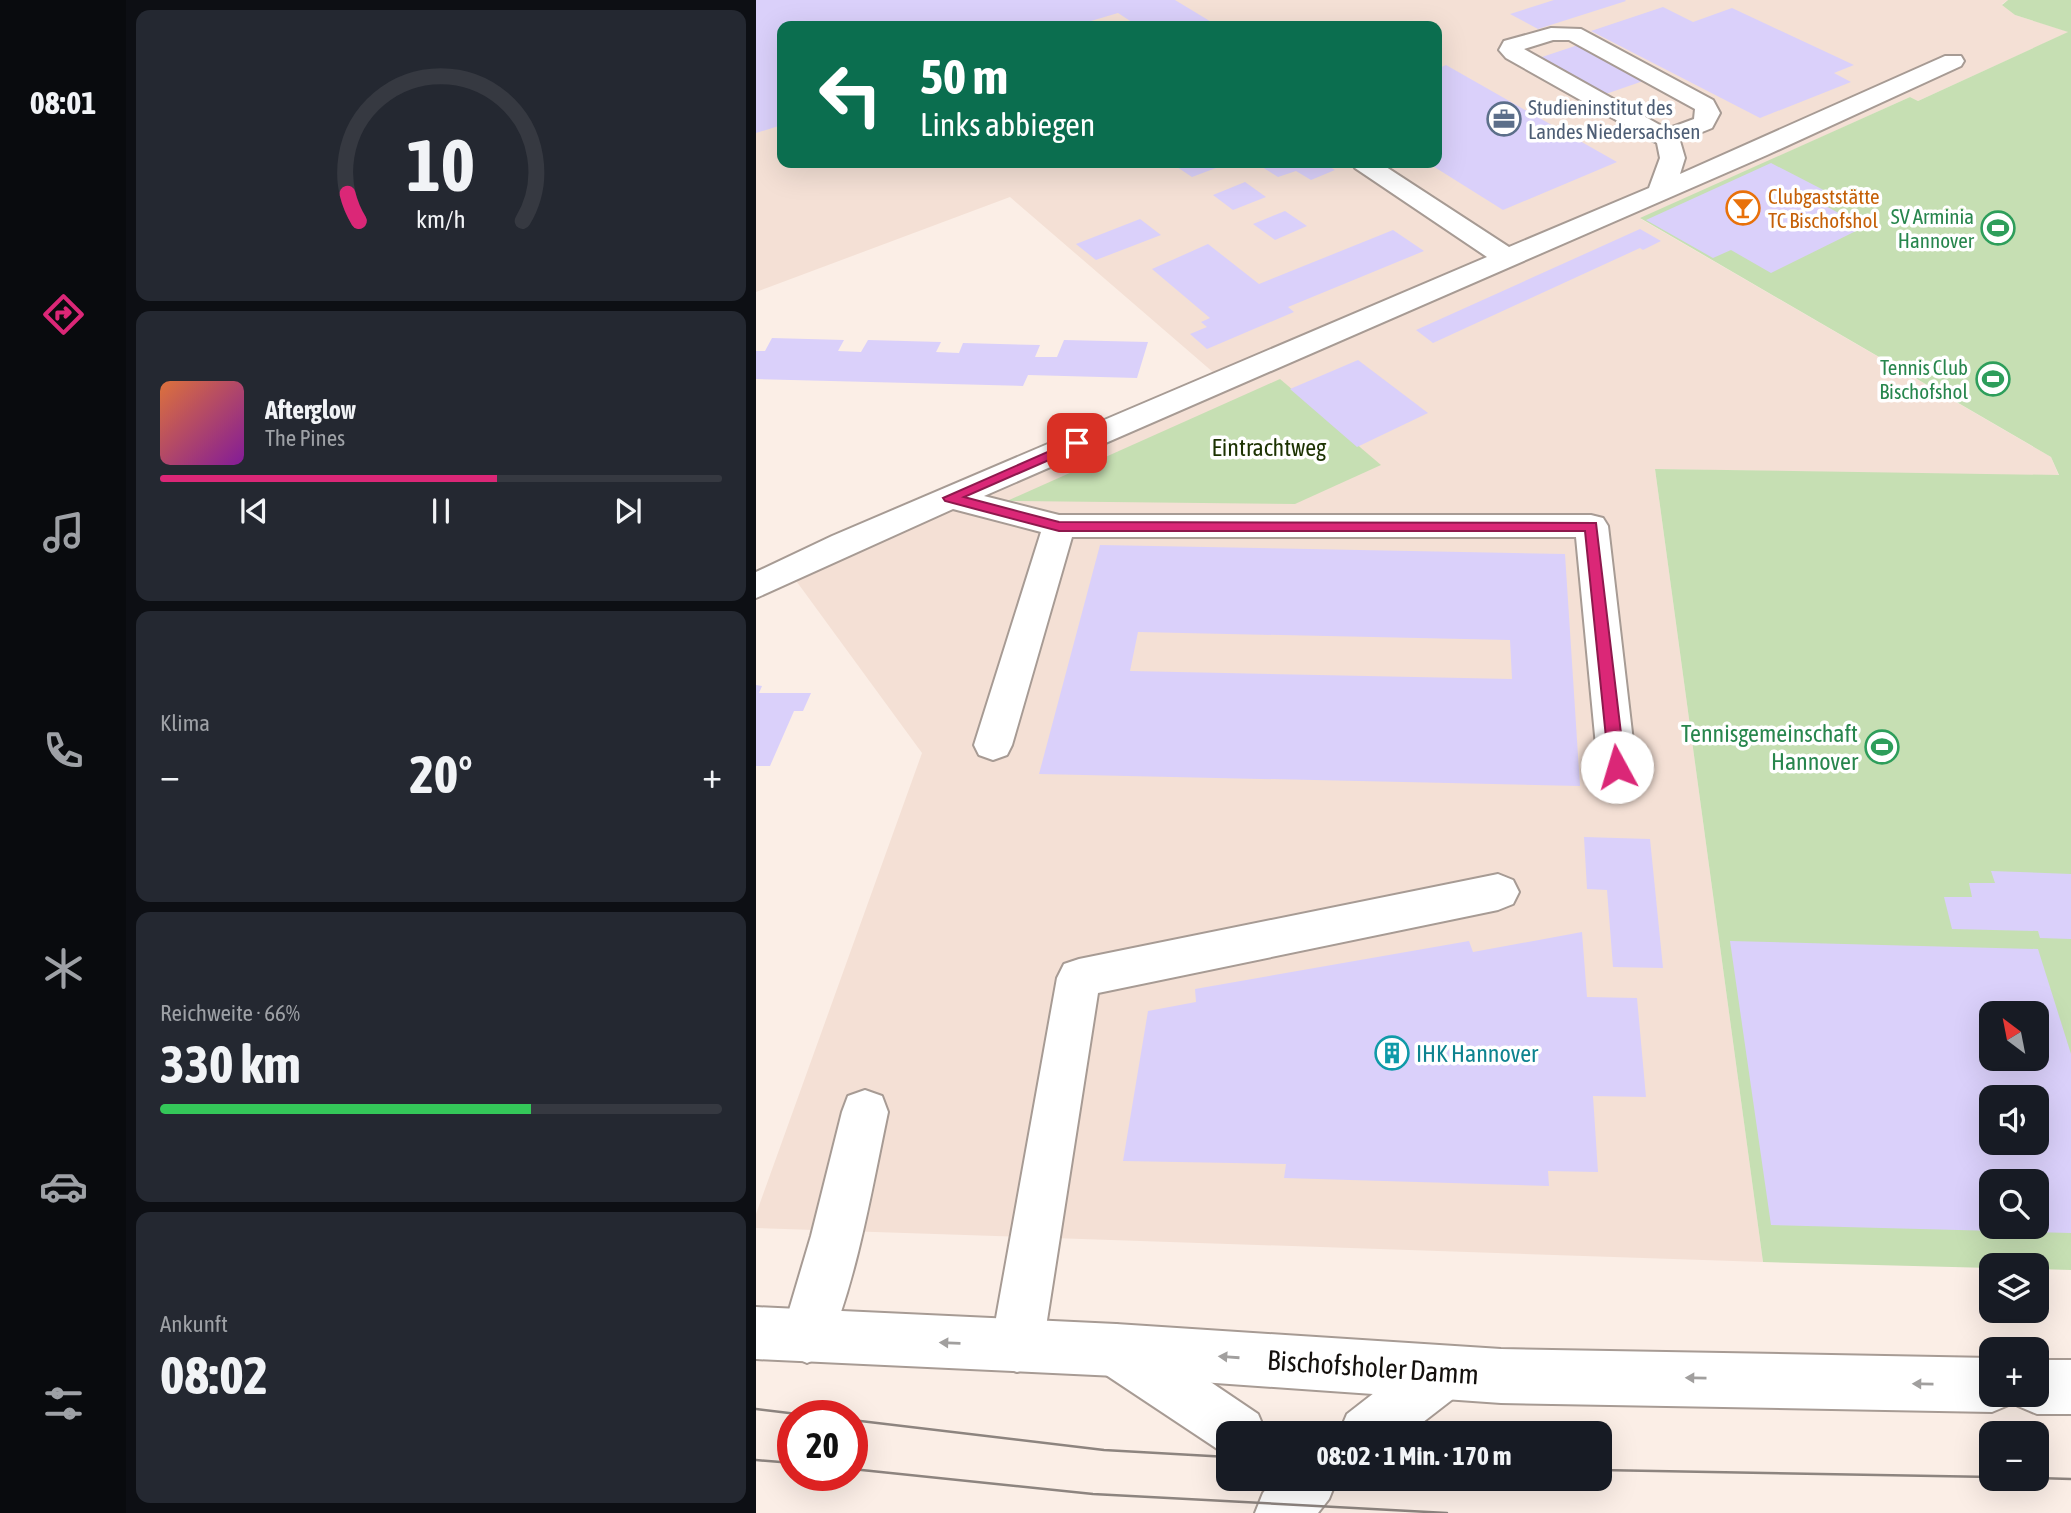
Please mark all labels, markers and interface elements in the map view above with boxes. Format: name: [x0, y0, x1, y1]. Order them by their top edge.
text: 50 m: [920, 48, 1008, 104]
icon: left: [805, 49, 896, 140]
text: 08:01: [30, 84, 96, 121]
place label: Studieninstitut des Landes Niedersachsen: [1528, 95, 1700, 143]
office icon: Studieninstitut des Landes Niedersachsen: [1485, 100, 1523, 138]
text: Links abbiegen: [920, 106, 1095, 143]
text: 10: [407, 124, 475, 207]
place label: Clubgaststätte TC Bischofshol: [1768, 184, 1880, 232]
bar icon: Clubgaststätte TC Bischofshol: [1724, 189, 1762, 227]
place label: SV Arminia Hannover: [1891, 204, 1975, 252]
text: km/h: [416, 205, 466, 233]
sports icon: SV Arminia Hannover: [1979, 209, 2017, 247]
icon: directions: [39, 290, 88, 339]
place label: Tennis Club Bischofshol: [1879, 355, 1968, 403]
sports icon: Tennis Club Bischofshol: [1974, 360, 2012, 398]
text: Afterglow: [265, 395, 356, 425]
pin: [1047, 413, 1107, 473]
icon: arrive: [1058, 424, 1096, 462]
text: The Pines: [265, 425, 345, 451]
park label: Eintrachtweg: [1212, 434, 1327, 461]
icon: previous: [235, 492, 273, 530]
icon: pause: [422, 492, 460, 530]
icon: next: [609, 492, 647, 530]
icon: music: [39, 508, 88, 557]
text: Klima: [160, 710, 210, 736]
place label: Tennisgemeinschaft Hannover: [1681, 720, 1859, 775]
icon: phone: [39, 726, 88, 775]
sports icon: Tennisgemeinschaft Hannover: [1863, 728, 1901, 766]
position arrow: [1580, 730, 1654, 804]
text: 20°: [409, 744, 473, 804]
text: −: [160, 753, 180, 796]
text: +: [702, 753, 722, 796]
icon: climate: [39, 944, 88, 993]
text: Reichweite · 66%: [160, 1000, 300, 1026]
north arrow: [1979, 1001, 2049, 1071]
map controls: [1979, 1001, 2049, 1491]
text: 330 km: [160, 1034, 301, 1094]
building icon: IHK Hannover: [1373, 1034, 1411, 1072]
place label: IHK Hannover: [1416, 1040, 1539, 1067]
button: sound: [1979, 1085, 2049, 1155]
icon: car: [39, 1162, 88, 1211]
button: search: [1979, 1169, 2049, 1239]
button: layers: [1979, 1253, 2049, 1323]
text: Ankunft: [160, 1311, 228, 1337]
button: +: [1979, 1337, 2049, 1407]
one-way arrow: [939, 1338, 961, 1349]
street label: Bischofsholer Damm: [1266, 1344, 1480, 1390]
text: 08:02: [160, 1345, 268, 1405]
one-way arrow: [1217, 1352, 1239, 1363]
one-way arrow: [1685, 1373, 1707, 1384]
one-way arrow: [1912, 1378, 1934, 1390]
icon: filters: [39, 1379, 88, 1428]
speed limit sign: 20: [777, 1400, 868, 1491]
button: −: [1979, 1421, 2049, 1491]
text: 08:02 · 1 Min. · 170 m: [1317, 1441, 1511, 1471]

